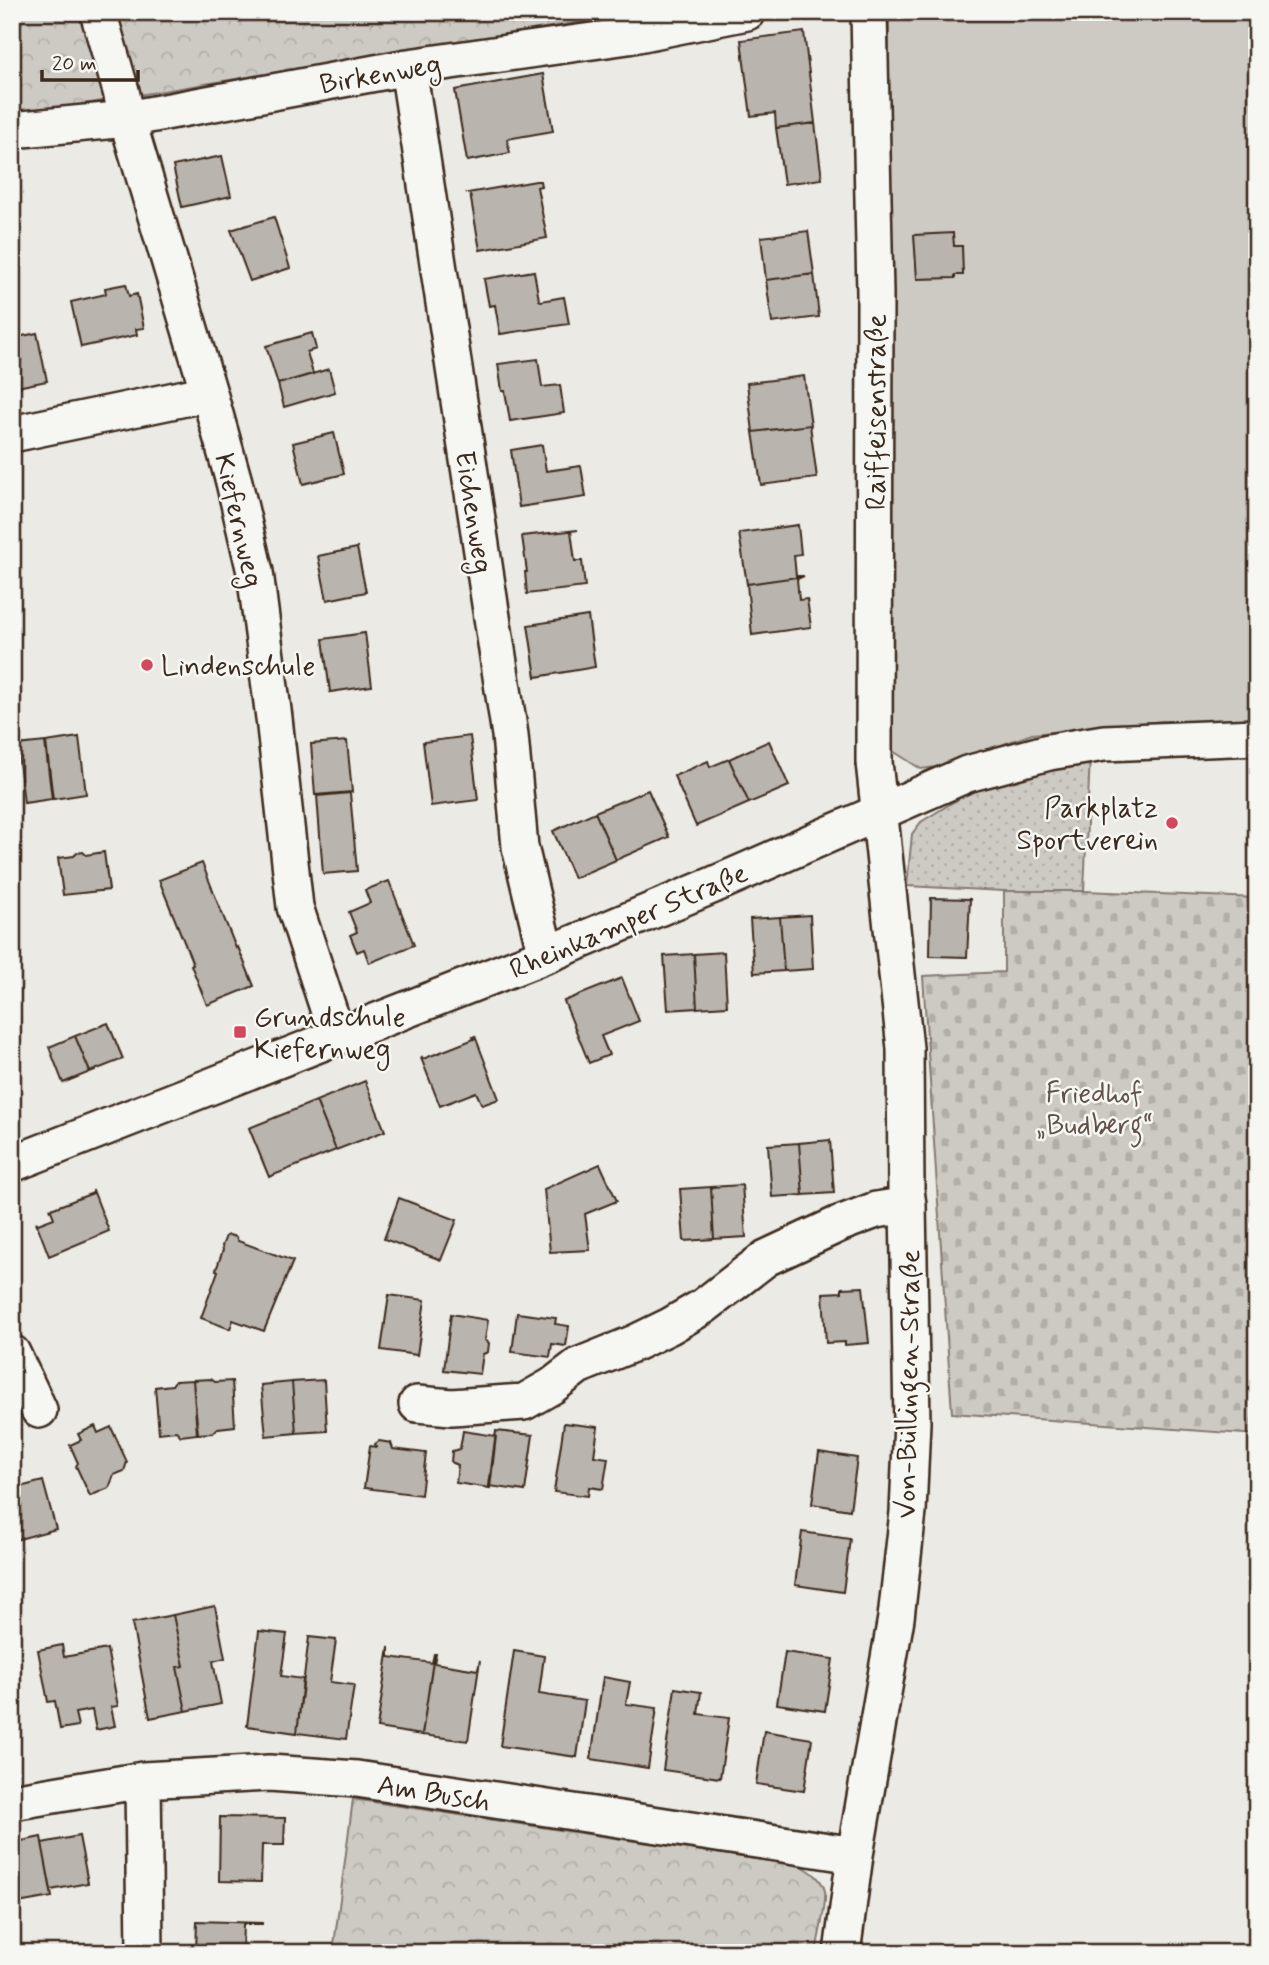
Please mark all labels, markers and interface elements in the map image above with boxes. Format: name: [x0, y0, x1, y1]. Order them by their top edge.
scale bar: [42, 38, 138, 82]
street label: Birkenweg: [317, 47, 444, 106]
text: 20 m: [52, 50, 97, 78]
street label: Raiffeisenstraße: [859, 314, 896, 510]
street label: Eichenweg: [443, 448, 500, 577]
street label: Kiefernweg: [202, 450, 271, 592]
place label: Lindenschule: [161, 649, 315, 686]
marker: Lindenschule: [139, 657, 155, 673]
place label: Parkplatz Sportverein: [1016, 791, 1158, 860]
marker: Parkplatz Sportverein: [1164, 815, 1180, 831]
street label: Rheinkamper Straße: [504, 855, 754, 989]
place label: Grundschule Kiefernweg: [254, 1000, 406, 1071]
marker: Grundschule Kiefernweg: [232, 1024, 248, 1040]
park label: Friedhof „Budberg“: [1035, 1076, 1153, 1148]
street label: Von-Büllingen-Straße: [889, 1249, 933, 1519]
street label: Am Busch: [374, 1767, 493, 1822]

